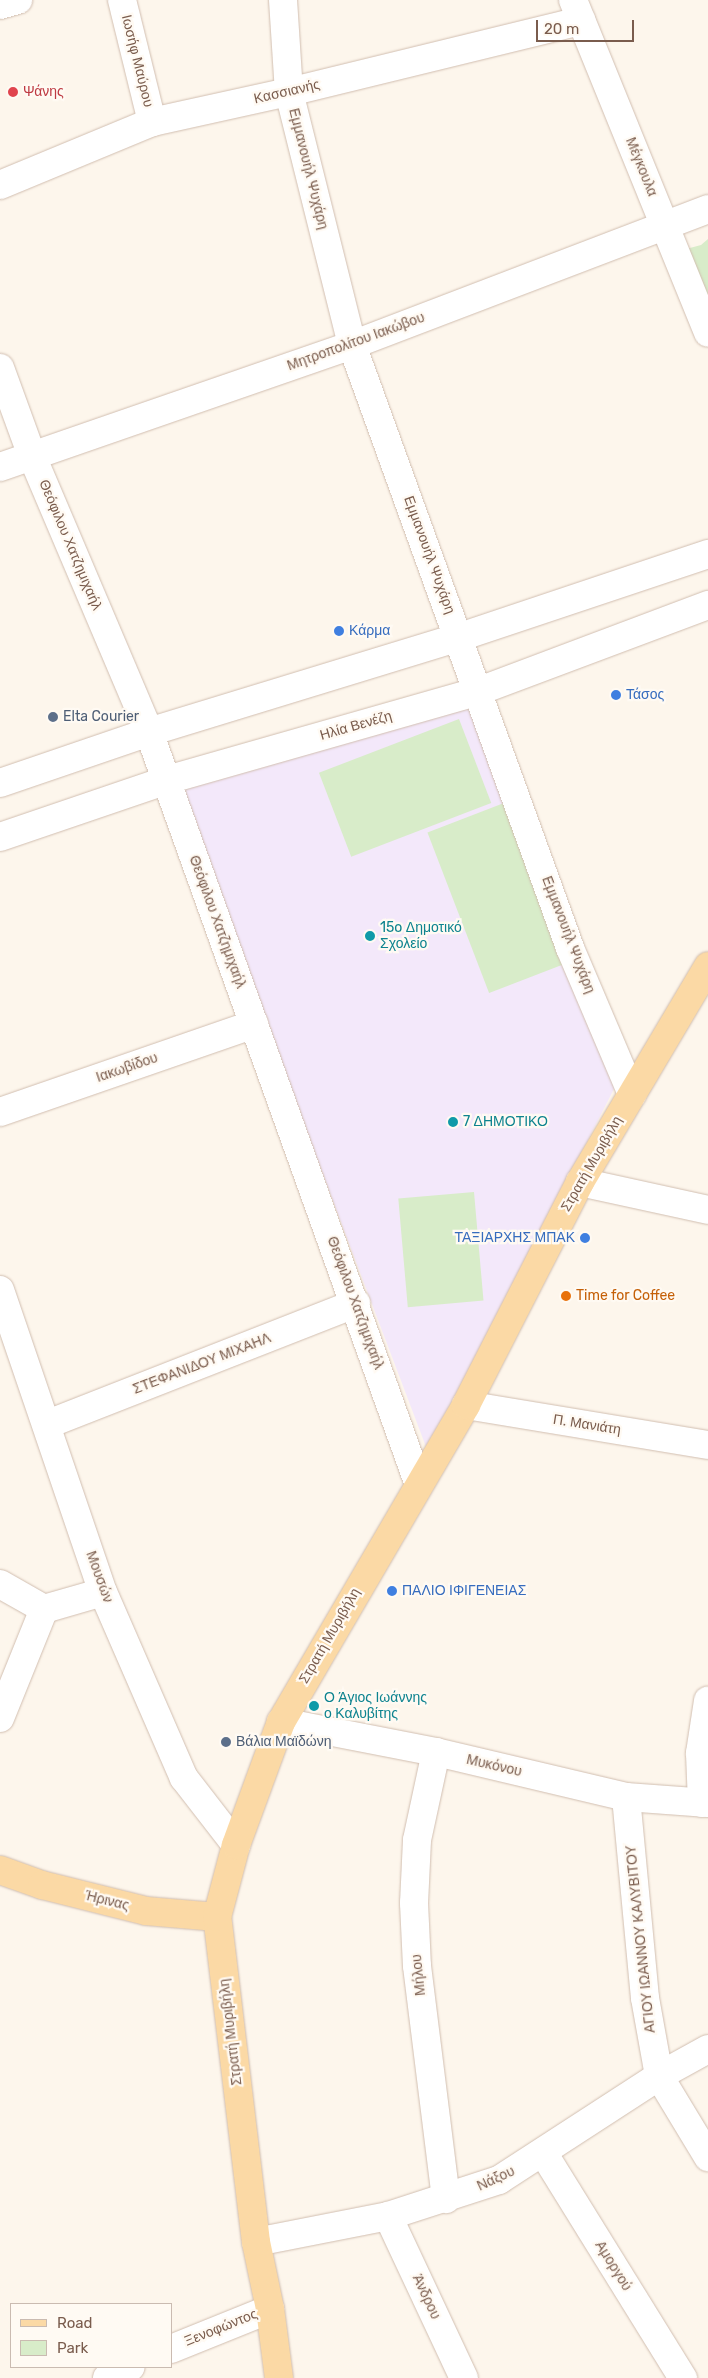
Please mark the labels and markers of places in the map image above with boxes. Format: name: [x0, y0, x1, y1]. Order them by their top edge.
place label: Ψάνης: [23, 84, 64, 100]
marker: Ψάνης: [7, 86, 19, 98]
place label: Κάρμα: [349, 623, 390, 639]
marker: Κάρμα: [333, 625, 345, 637]
place label: Τάσος: [626, 687, 664, 703]
marker: Τάσος: [610, 689, 622, 701]
place label: Elta Courier: [63, 709, 139, 725]
marker: Elta Courier: [47, 711, 59, 723]
place label: 15o Δημοτικό Σχολείο: [380, 920, 462, 952]
marker: 15o Δημοτικό Σχολείο: [364, 930, 376, 942]
place label: 7 ΔΗΜΟΤΙΚΟ: [463, 1114, 548, 1130]
marker: 7 ΔΗΜΟΤΙΚΟ: [447, 1116, 459, 1128]
place label: ΤΑΞΙΑΡΧΗΣ ΜΠΑΚ: [455, 1230, 575, 1246]
marker: ΤΑΞΙΑΡΧΗΣ ΜΠΑΚ: [579, 1232, 591, 1244]
place label: Time for Coffee: [576, 1288, 676, 1304]
marker: Time for Coffee: [560, 1290, 572, 1302]
place label: ΠΑΛΙΟ ΙΦΙΓΕΝΕΙΑΣ: [402, 1583, 526, 1599]
marker: ΠΑΛΙΟ ΙΦΙΓΕΝΕΙΑΣ: [386, 1585, 398, 1597]
place label: Ο Άγιος Ιωάννης ο Καλυβίτης: [324, 1690, 427, 1722]
marker: Ο Άγιος Ιωάννης ο Καλυβίτης: [308, 1700, 320, 1712]
place label: Βάλια Μαϊδώνη: [236, 1734, 331, 1750]
marker: Βάλια Μαϊδώνη: [220, 1736, 232, 1748]

